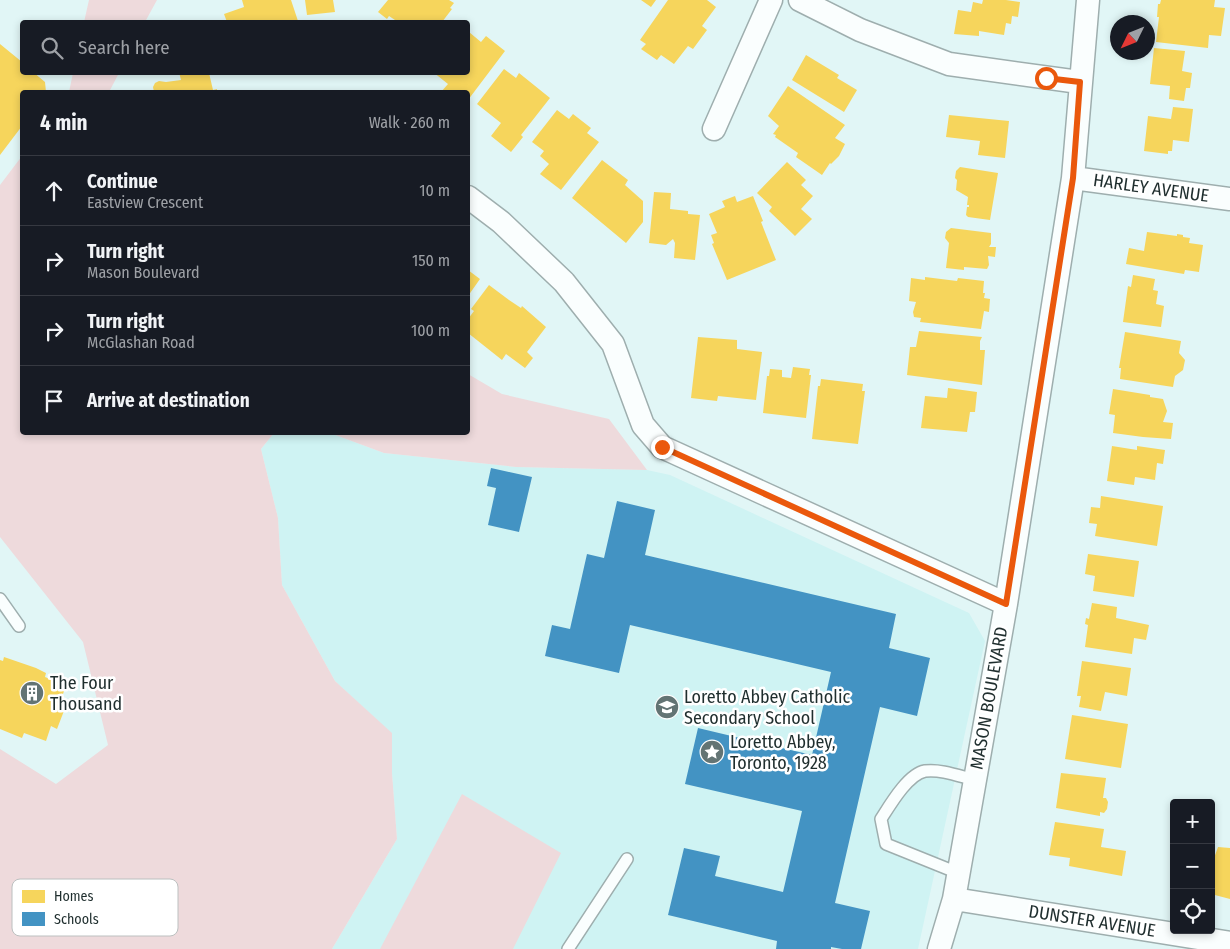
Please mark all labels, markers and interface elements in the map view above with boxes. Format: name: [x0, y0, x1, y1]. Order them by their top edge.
north arrow: [1110, 15, 1155, 60]
search box: [20, 20, 470, 75]
icon: search: [38, 34, 66, 62]
text: Search here: [78, 36, 170, 59]
route start: [1035, 67, 1058, 90]
text: 4 min: [40, 110, 88, 136]
text: Walk · 260 m: [369, 113, 450, 132]
street label: HARLEY AVENUE: [1092, 169, 1210, 207]
text: Continue: [87, 170, 158, 193]
icon: ahead: [40, 177, 68, 205]
text: 10 m: [419, 181, 450, 200]
text: Eastview Crescent: [87, 193, 203, 212]
text: Turn right: [87, 240, 164, 263]
icon: right: [40, 247, 68, 275]
text: 150 m: [412, 251, 450, 270]
text: Mason Boulevard: [87, 263, 200, 282]
text: Turn right: [87, 310, 164, 333]
icon: right: [40, 317, 68, 345]
text: 100 m: [411, 321, 450, 340]
text: McGlashan Road: [87, 333, 195, 352]
icon: arrive: [40, 387, 68, 415]
text: Arrive at destination: [87, 389, 250, 412]
route end: [651, 436, 674, 459]
street label: MASON BOULEVARD: [966, 625, 1012, 771]
place label: The Four Thousand: [50, 672, 122, 715]
building icon: The Four Thousand: [19, 680, 45, 706]
place label: Loretto Abbey Catholic Secondary School: [684, 686, 851, 729]
school or university icon: Loretto Abbey Catholic Secondary School: [654, 694, 680, 720]
place label: Loretto Abbey, Toronto, 1928: [730, 731, 835, 774]
place icon: Loretto Abbey, Toronto, 1928: [699, 739, 725, 765]
map controls: [1170, 799, 1215, 934]
button: +: [1170, 799, 1215, 844]
button: −: [1170, 844, 1215, 889]
legend: [12, 879, 178, 936]
text: Homes: [54, 888, 94, 905]
button: locate: [1170, 889, 1215, 934]
street label: DUNSTER AVENUE: [1027, 900, 1157, 942]
text: Schools: [54, 911, 99, 928]

